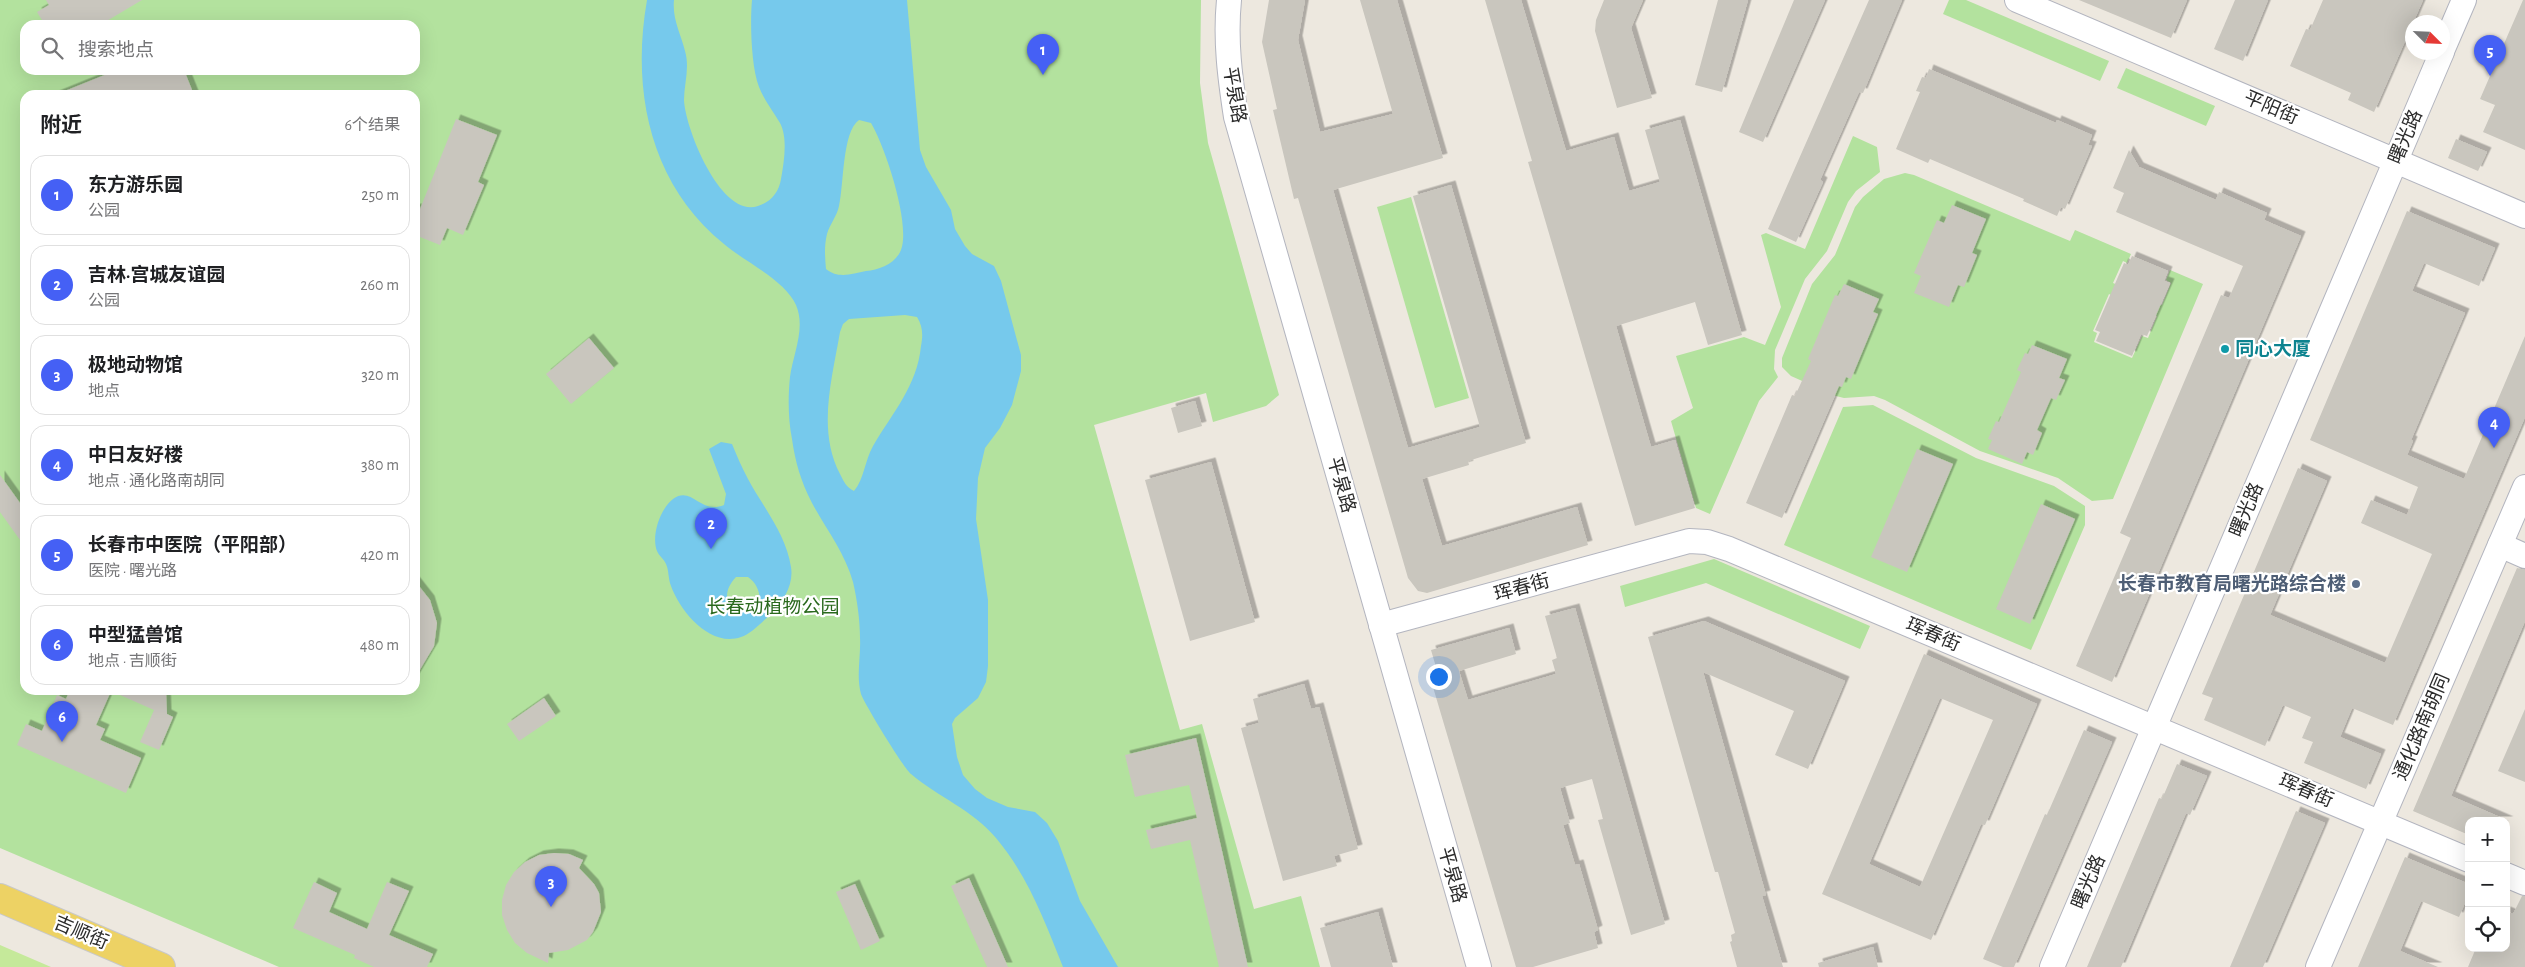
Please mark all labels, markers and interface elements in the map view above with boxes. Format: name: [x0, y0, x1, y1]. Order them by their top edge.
north arrow: [2405, 15, 2450, 60]
search box: [20, 20, 420, 75]
icon: search: [38, 34, 66, 62]
pin: 1: [1027, 34, 1059, 75]
pin: 5: [2474, 35, 2506, 76]
text: 搜索地点: [78, 41, 154, 60]
street label: 平泉路: [1220, 65, 1249, 125]
street label: 平阳街: [2241, 87, 2301, 128]
street label: 曙光路: [2385, 107, 2426, 167]
text: 附近: [40, 115, 82, 136]
text: 6个结果: [344, 117, 400, 133]
text: 东方游乐园: [88, 176, 183, 195]
text: 1: [54, 187, 60, 203]
text: 250 m: [361, 187, 399, 203]
text: 公园: [88, 203, 120, 219]
text: 吉林·宫城友谊园: [88, 266, 225, 285]
text: 2: [53, 277, 61, 293]
text: 260 m: [360, 277, 399, 293]
text: 公园: [88, 293, 120, 309]
place label: 同心大厦: [2235, 339, 2311, 359]
marker: 同心大厦: [2219, 343, 2231, 355]
text: 极地动物馆: [88, 356, 183, 375]
text: 3: [54, 367, 60, 383]
text: 320 m: [361, 367, 399, 383]
text: 地点: [88, 383, 120, 399]
pin: 4: [2478, 407, 2510, 448]
text: 中日友好楼: [88, 446, 183, 465]
street label: 平泉路: [1324, 455, 1359, 515]
text: 4: [53, 457, 61, 473]
text: 380 m: [361, 457, 399, 473]
text: 地点 · 通化路南胡同: [88, 473, 225, 489]
street label: 曙光路: [2226, 480, 2267, 540]
pin: 2: [695, 508, 727, 549]
text: 长春市中医院（平阳部）: [88, 536, 297, 555]
text: 5: [54, 547, 60, 563]
text: 420 m: [360, 547, 399, 563]
text: 医院 · 曙光路: [88, 563, 177, 579]
street label: 珲春街: [1492, 570, 1552, 605]
place label: 长春市教育局曙光路综合楼: [2118, 573, 2346, 594]
marker: 长春市教育局曙光路综合楼: [2350, 578, 2362, 590]
park label: 长春动植物公园: [706, 596, 840, 617]
street label: 珲春街: [1903, 614, 1963, 655]
text: 中型猛兽馆: [88, 626, 183, 645]
text: 6: [53, 637, 61, 653]
text: 480 m: [360, 637, 399, 653]
text: 地点 · 吉顺街: [88, 653, 177, 669]
your location: [1426, 664, 1452, 690]
street label: 通化路南胡同: [2389, 670, 2453, 783]
pin: 6: [46, 701, 78, 742]
street label: 珲春街: [2276, 770, 2336, 811]
map controls: [2465, 817, 2510, 952]
button: +: [2465, 817, 2510, 862]
street label: 平泉路: [1435, 845, 1470, 905]
street label: 曙光路: [2068, 852, 2109, 912]
button: −: [2465, 862, 2510, 907]
pin: 3: [535, 866, 567, 907]
button: locate: [2465, 907, 2510, 952]
street label: 吉顺街: [51, 912, 111, 953]

